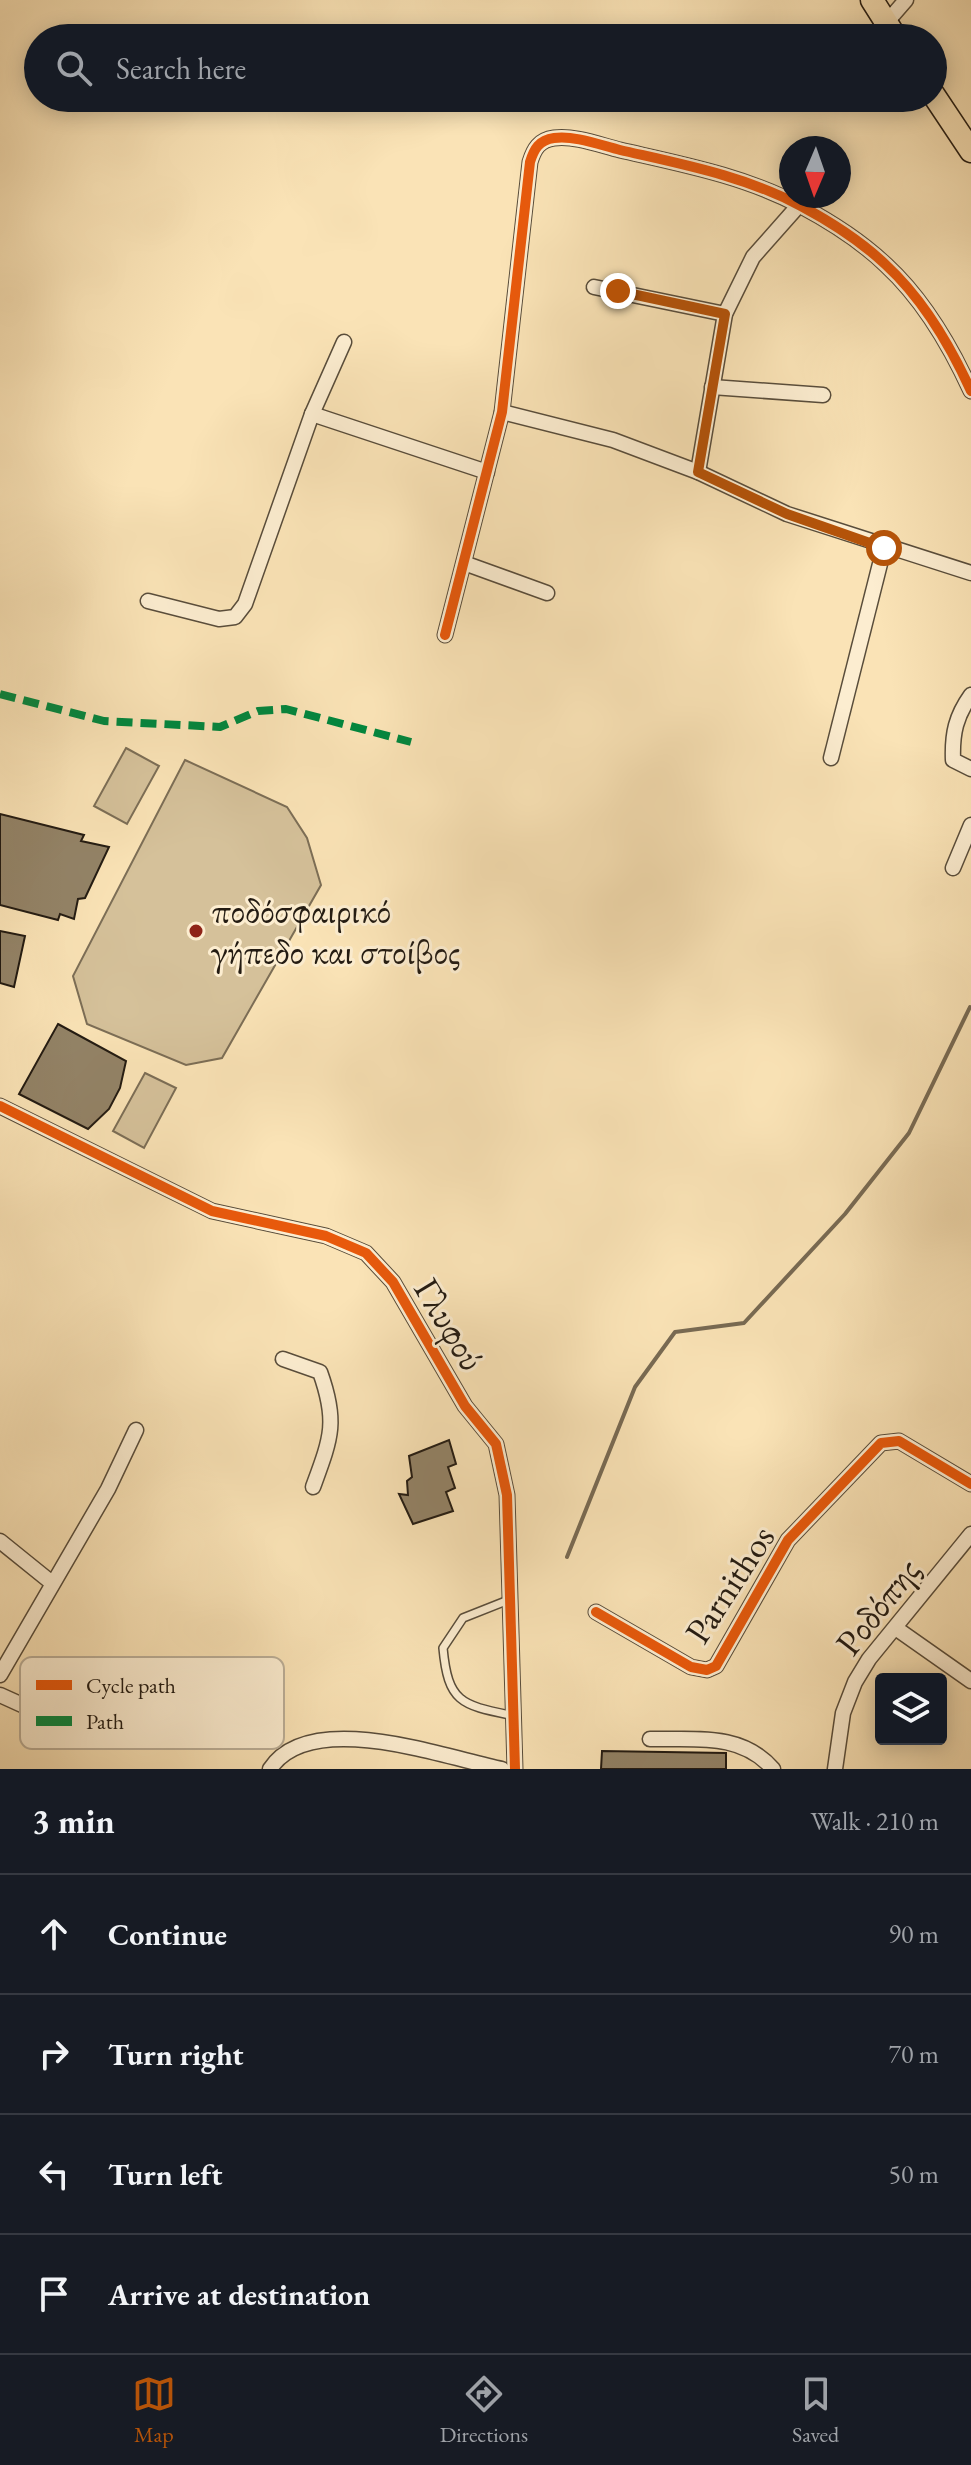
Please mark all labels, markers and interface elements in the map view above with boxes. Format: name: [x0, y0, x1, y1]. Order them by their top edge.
search box: [24, 24, 947, 112]
icon: search: [52, 46, 96, 90]
text: Search here: [116, 49, 246, 88]
north arrow: [779, 136, 851, 208]
route end: [600, 273, 636, 309]
route start: [866, 530, 902, 566]
place label: ποδόσφαιρικό γήπεδο και στοίβος: [210, 887, 460, 975]
marker: ποδόσφαιρικό γήπεδο και στοίβος: [187, 922, 205, 940]
street label: Γλυφού: [404, 1269, 496, 1379]
street label: Parnithos: [674, 1516, 785, 1652]
street label: Ροδόπης: [825, 1548, 930, 1665]
legend: [20, 1657, 284, 1749]
text: Cycle path: [86, 1671, 176, 1700]
map controls: [875, 1673, 947, 1745]
button: layers: [875, 1673, 947, 1745]
text: Path: [86, 1707, 124, 1736]
text: 3 min: [32, 1799, 115, 1843]
text: Walk · 210 m: [811, 1804, 939, 1838]
icon: ahead: [32, 1912, 76, 1956]
text: Continue: [108, 1915, 227, 1954]
text: 90 m: [889, 1917, 939, 1951]
icon: right: [32, 2032, 76, 2076]
text: Turn right: [108, 2035, 244, 2074]
text: 70 m: [889, 2037, 939, 2071]
icon: left: [32, 2152, 76, 2196]
text: Turn left: [108, 2155, 222, 2194]
text: 50 m: [889, 2157, 939, 2191]
icon: arrive: [32, 2272, 76, 2316]
text: Arrive at destination: [108, 2275, 370, 2314]
tab: Map: [132, 2372, 176, 2449]
tab: Directions: [440, 2372, 528, 2449]
tab: Saved: [792, 2372, 839, 2449]

